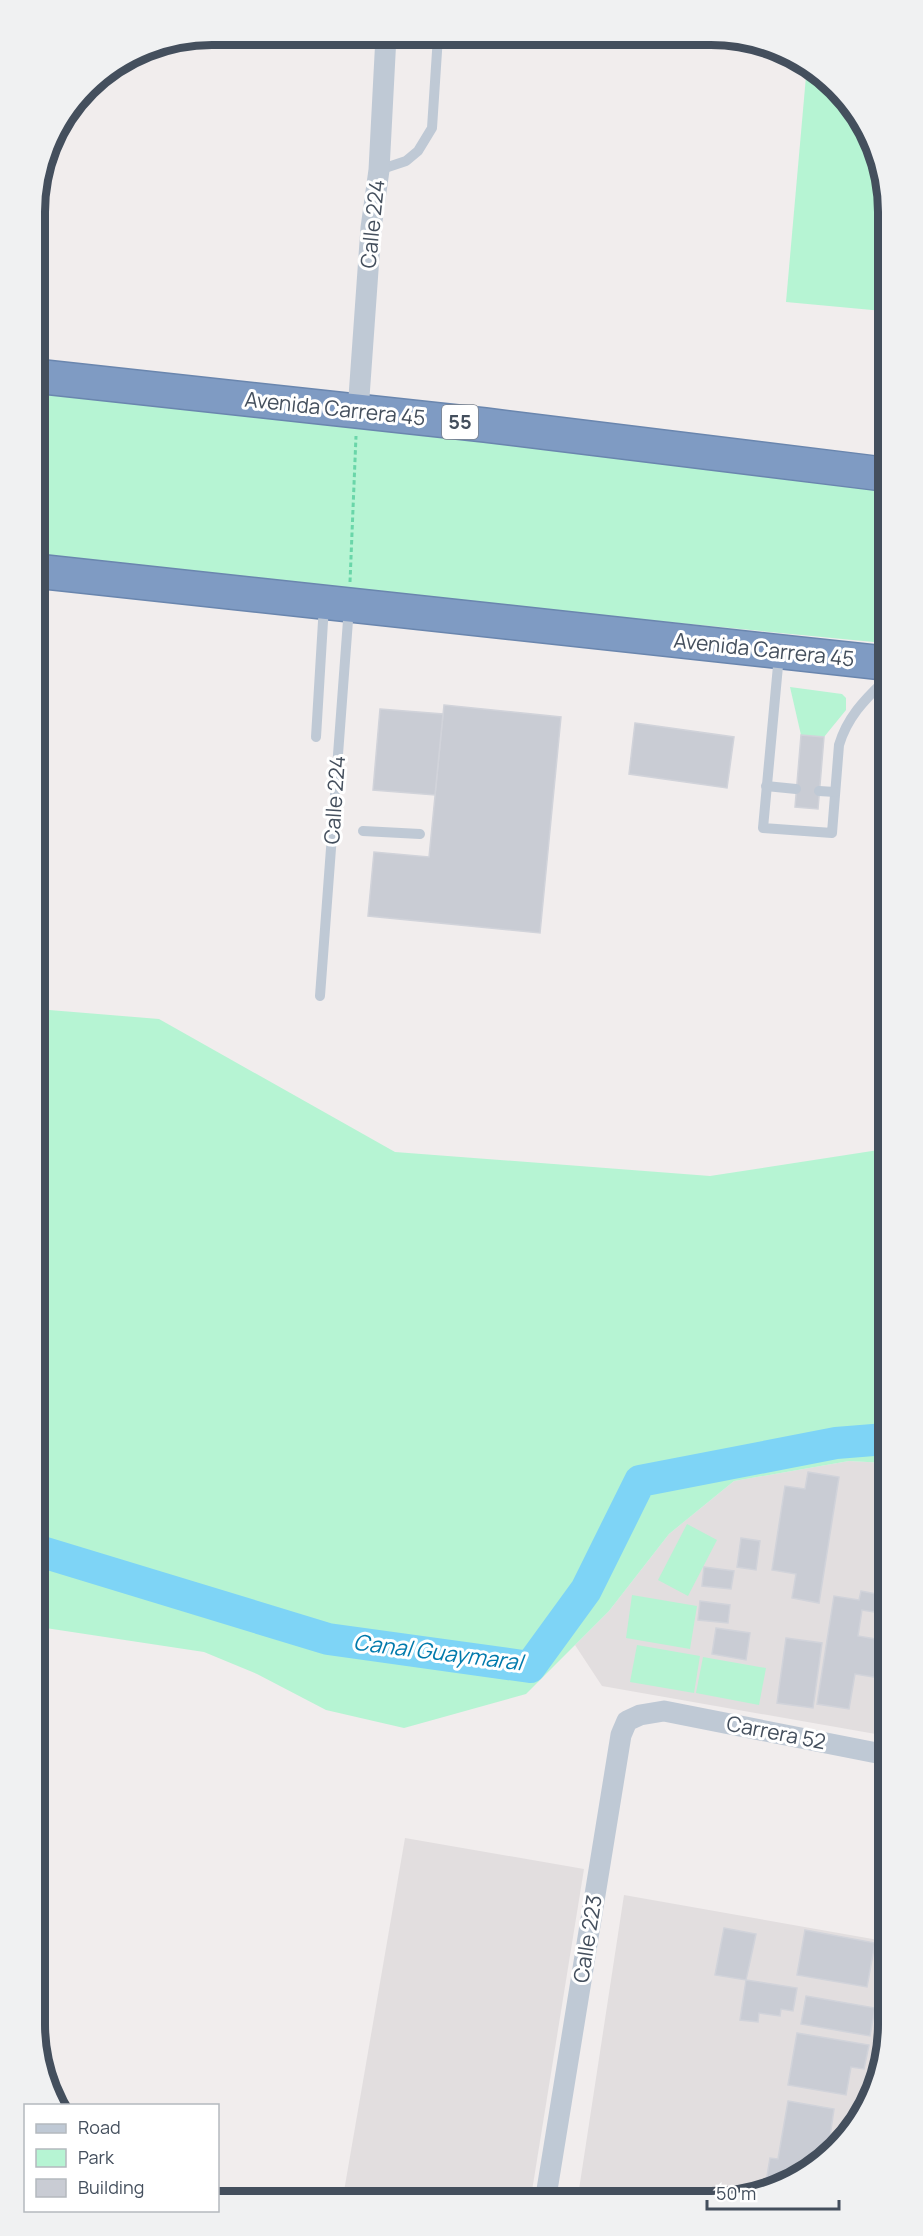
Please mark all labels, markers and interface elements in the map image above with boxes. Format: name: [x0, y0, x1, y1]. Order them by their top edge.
street label: Calle 224: [353, 178, 391, 270]
street label: Avenida Carrera 45: [243, 385, 427, 431]
road number: 55: [442, 405, 478, 439]
street label: Avenida Carrera 45: [672, 626, 856, 672]
street label: Calle 224: [317, 755, 351, 845]
water label: Canal Guaymaral: [352, 1627, 527, 1678]
street label: Carrera 52: [724, 1709, 828, 1755]
street label: Calle 223: [566, 1893, 608, 1985]
legend: [24, 2104, 219, 2212]
text: Road: [78, 2115, 121, 2139]
text: Park: [78, 2145, 115, 2169]
scale bar: [707, 2173, 839, 2211]
text: Building: [78, 2175, 144, 2199]
text: 50 m: [716, 2181, 756, 2205]

